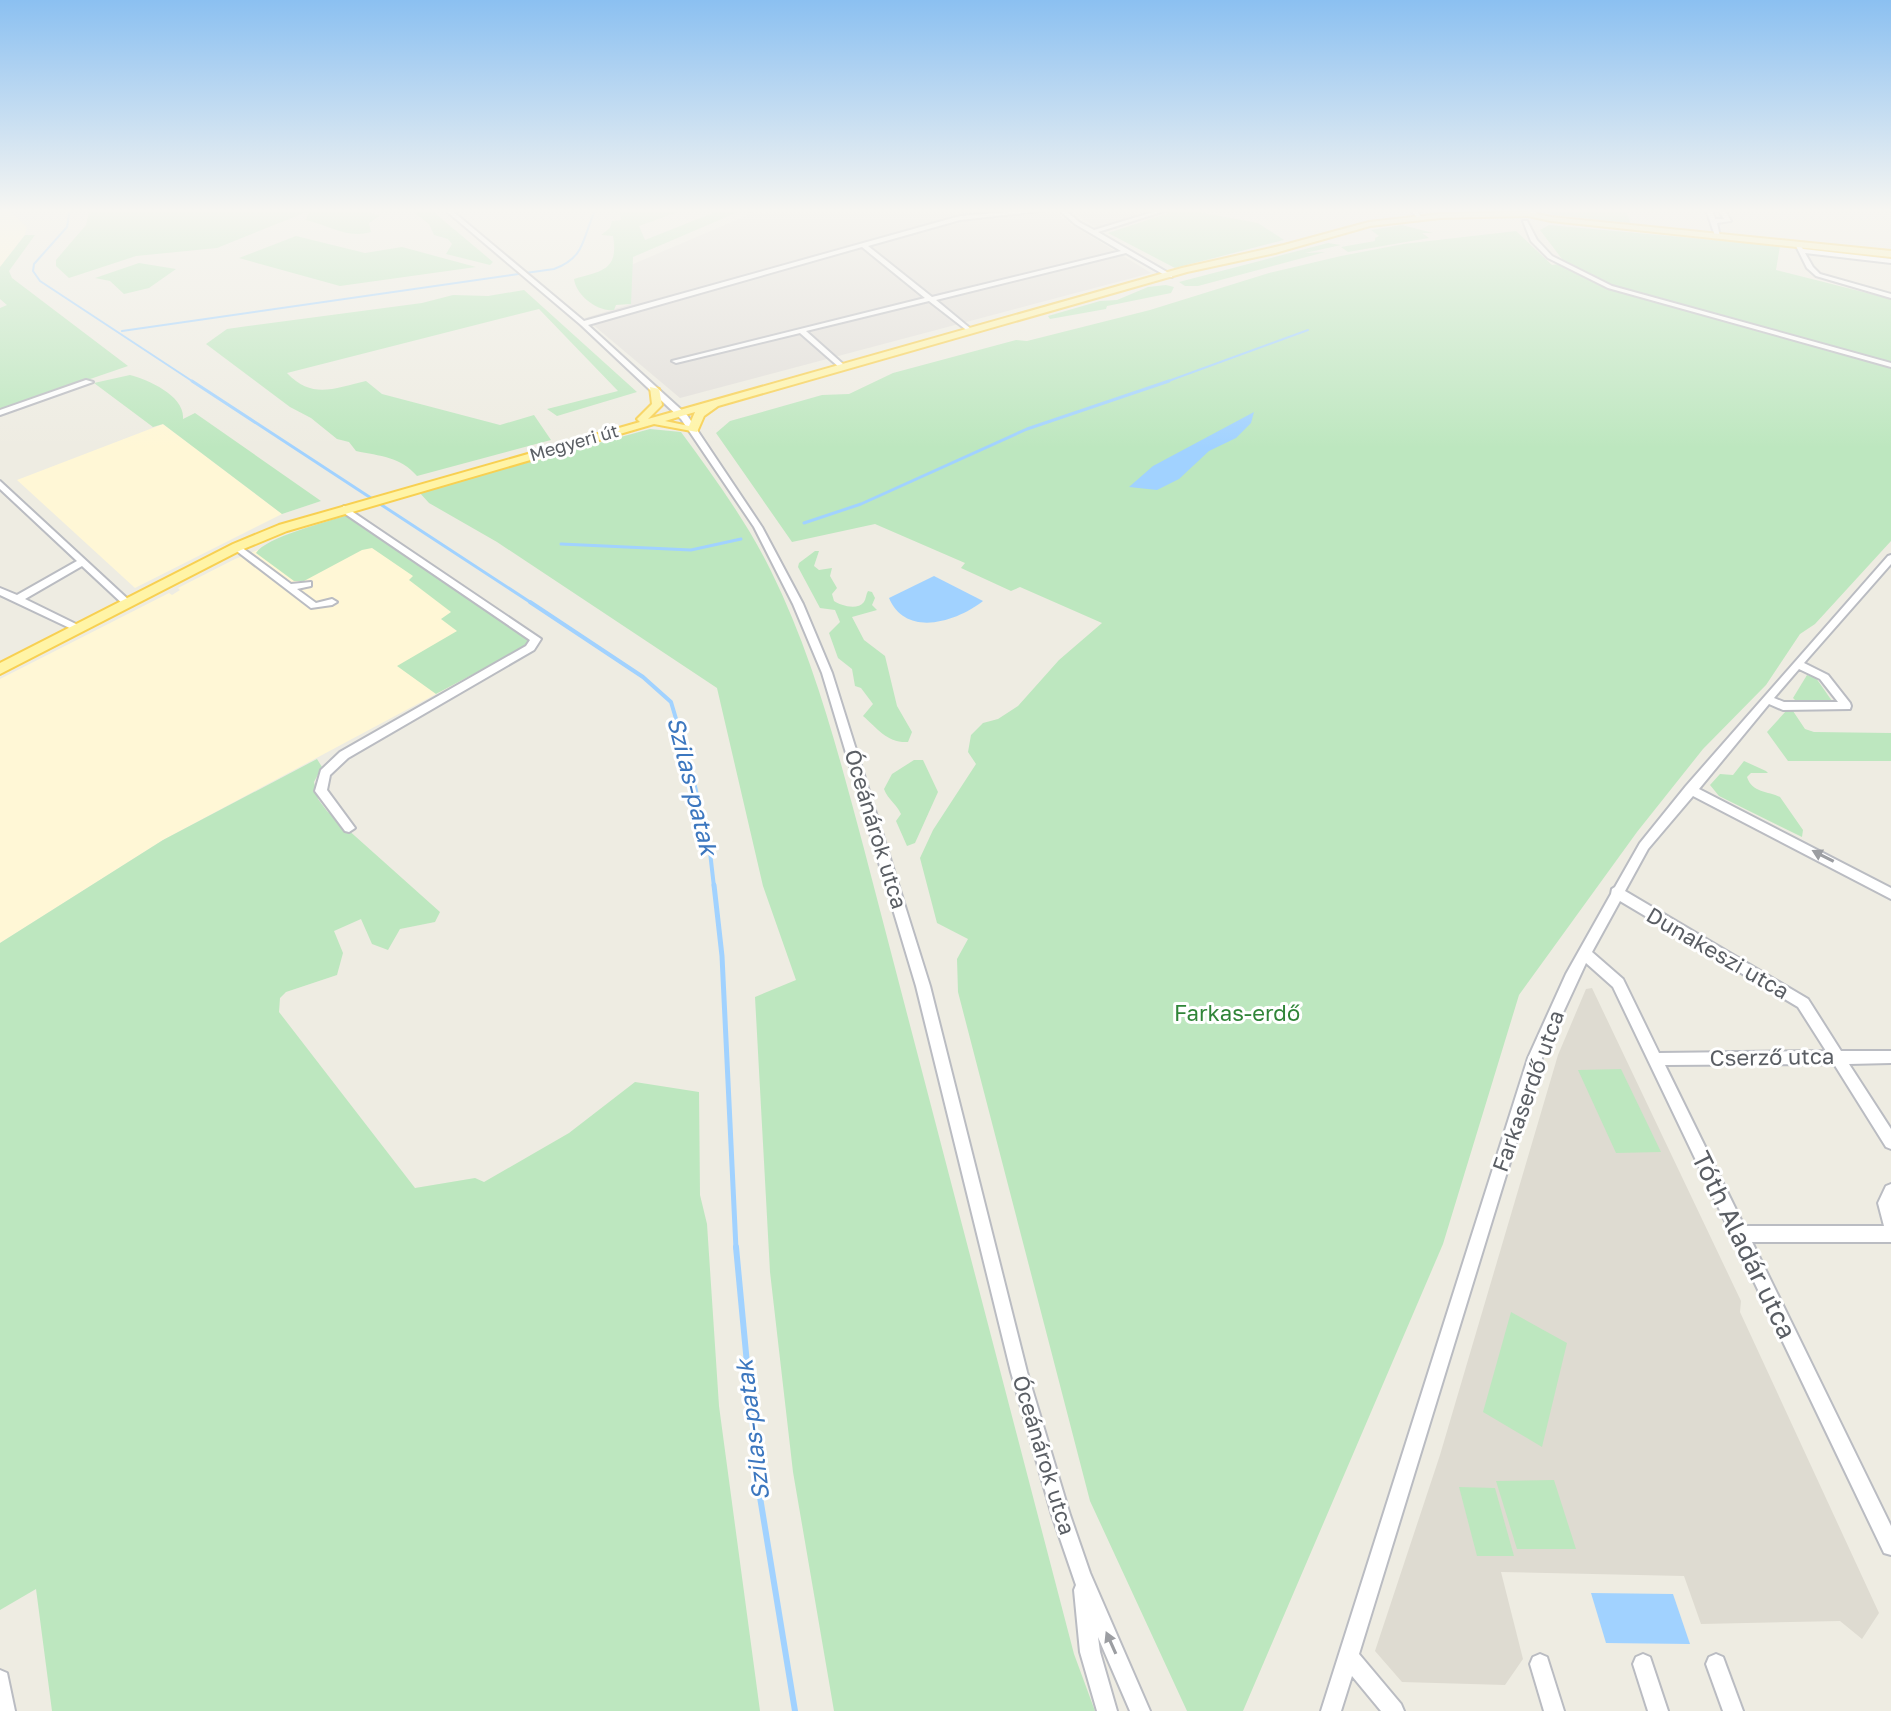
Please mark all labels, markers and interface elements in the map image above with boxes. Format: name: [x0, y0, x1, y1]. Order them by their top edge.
street label: Megyeri út: [527, 419, 621, 465]
water label: Szilas-patak: [662, 713, 725, 860]
street label: Óceánárok utca: [839, 746, 914, 912]
one-way arrow: [1811, 850, 1834, 863]
street label: Dunakeszi utca: [1642, 901, 1794, 1004]
park label: Farkas-erdő: [1174, 999, 1300, 1026]
street label: Farkaserdő utca: [1486, 1006, 1569, 1175]
street label: Cserző utca: [1709, 1042, 1835, 1071]
street label: Tóth Aladár utca: [1686, 1146, 1803, 1343]
water label: Szilas-patak: [728, 1356, 775, 1502]
street label: Óceánárok utca: [1007, 1372, 1082, 1538]
one-way arrow: [1104, 1631, 1118, 1655]

